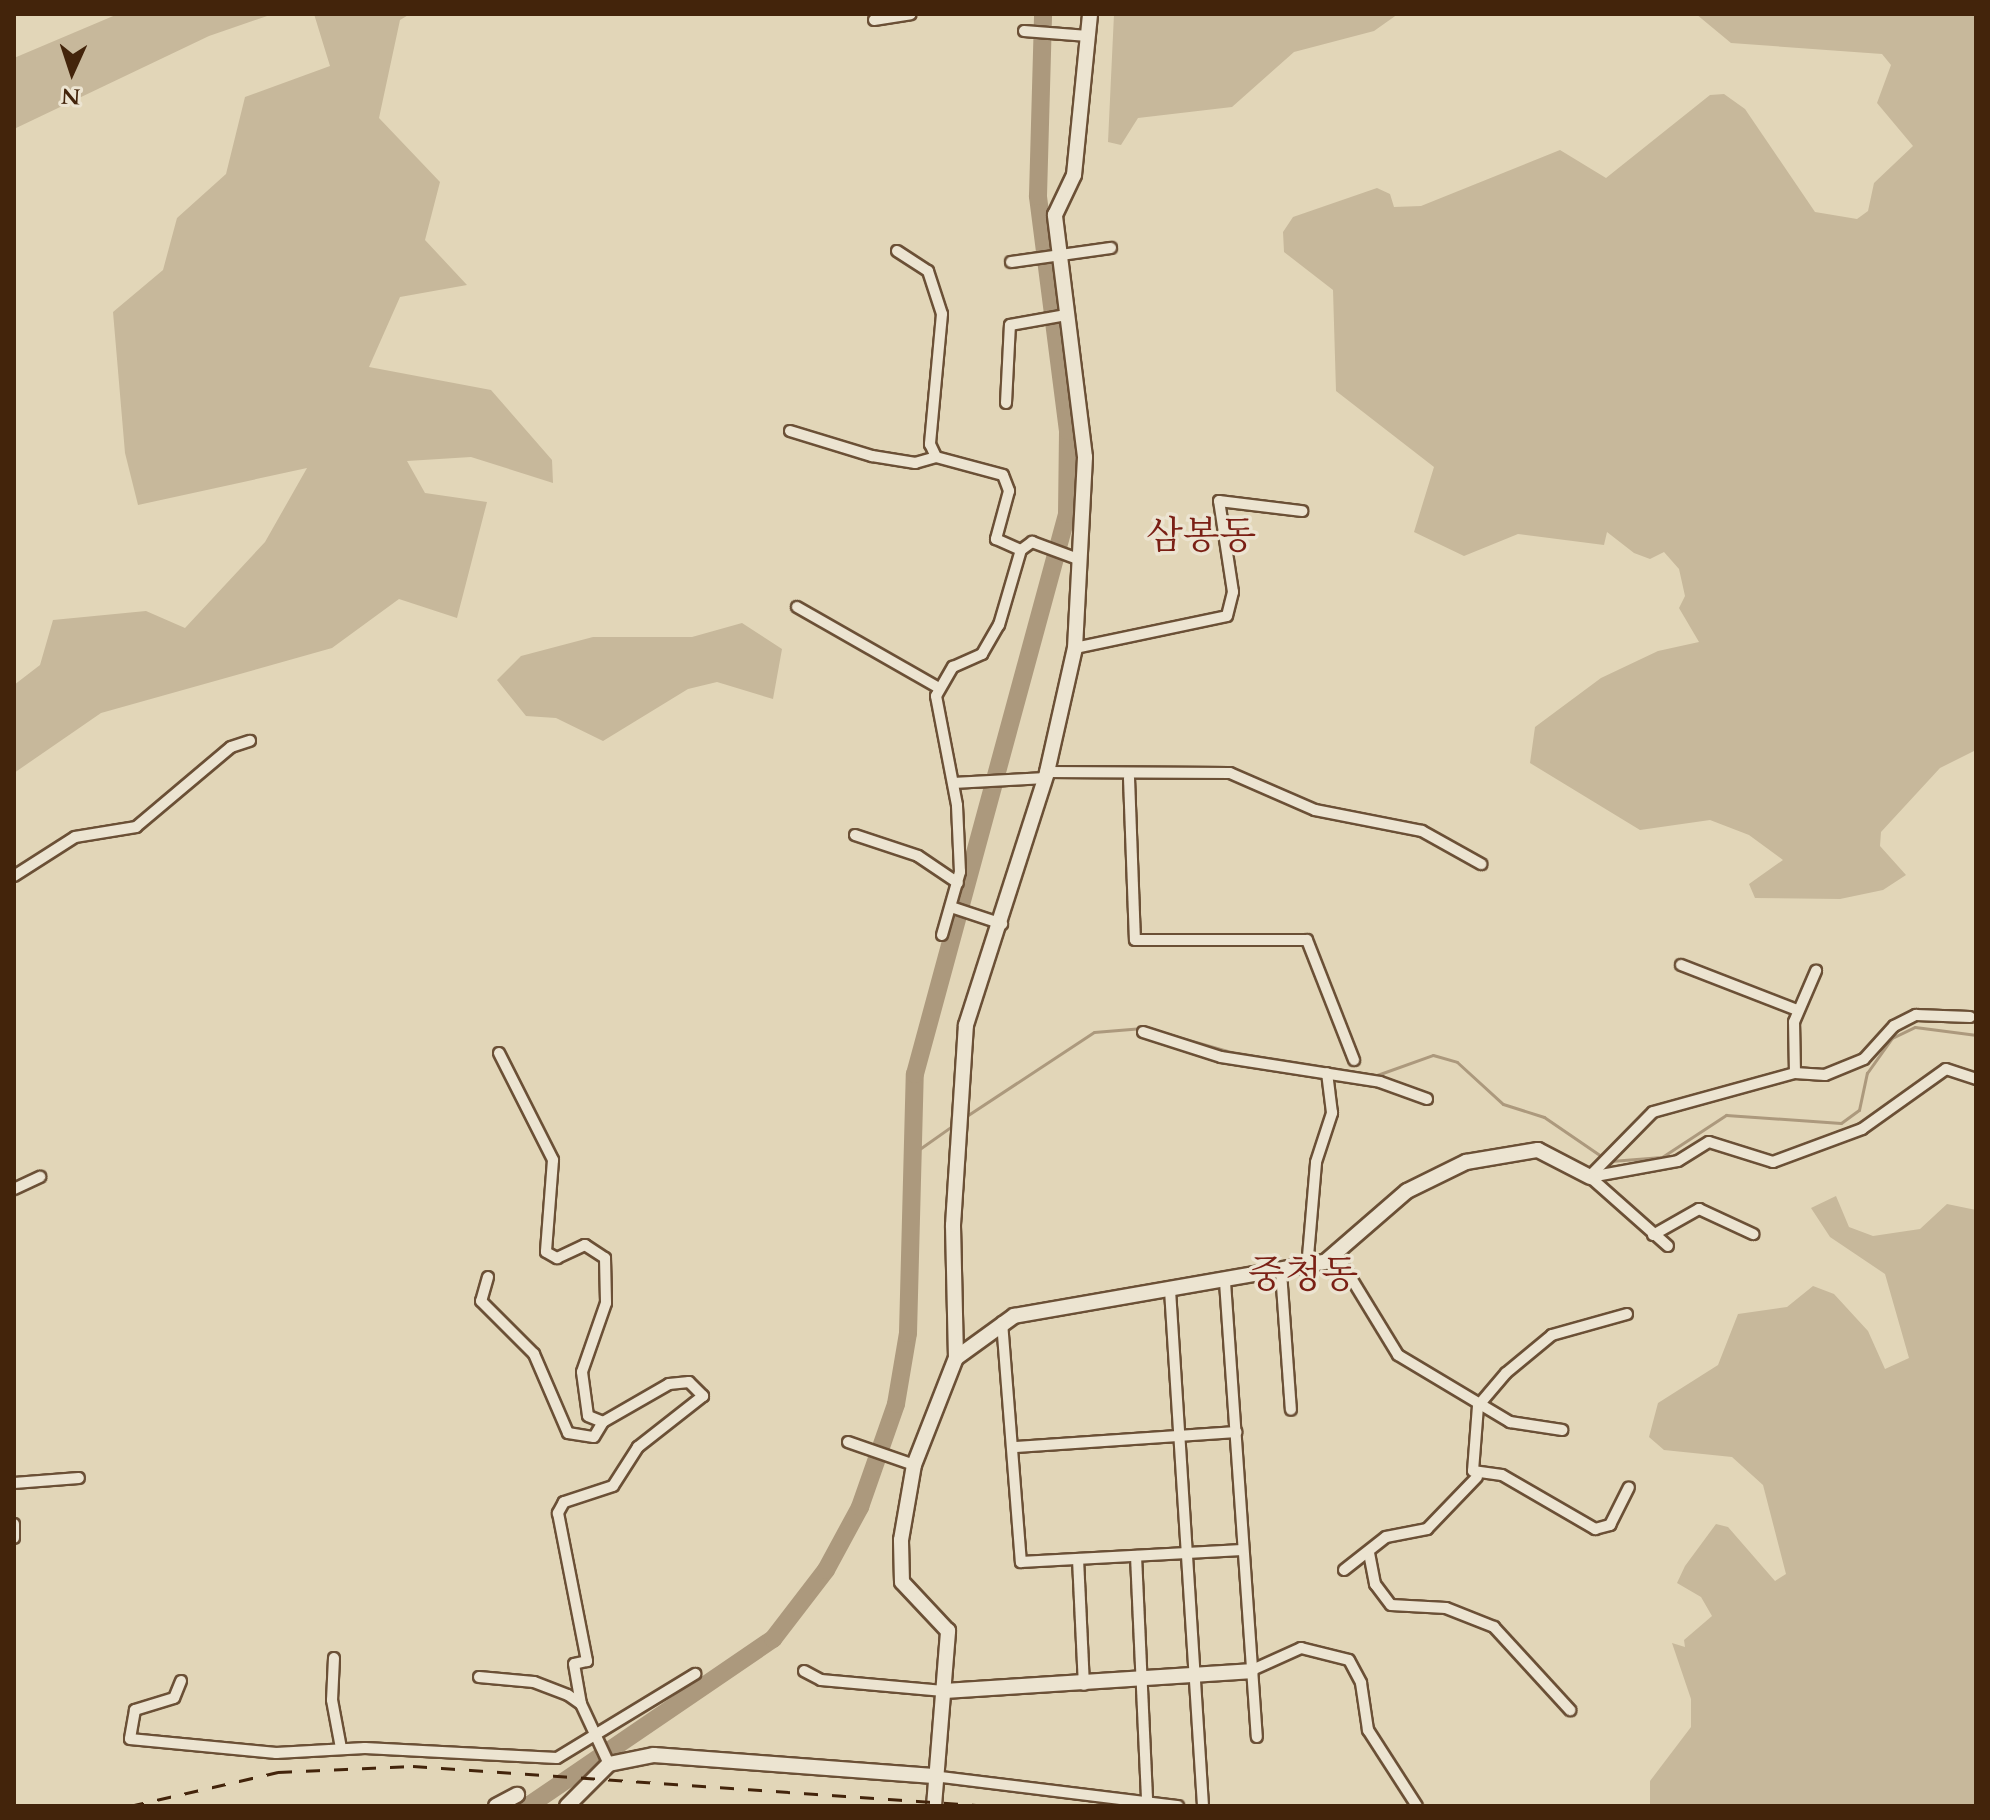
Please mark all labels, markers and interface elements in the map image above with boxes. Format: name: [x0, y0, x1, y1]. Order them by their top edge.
north arrow: [32, 32, 112, 112]
text: N: [60, 80, 81, 111]
district label: 삼봉동: [1146, 514, 1256, 560]
district label: 중청동: [1248, 1253, 1358, 1299]

